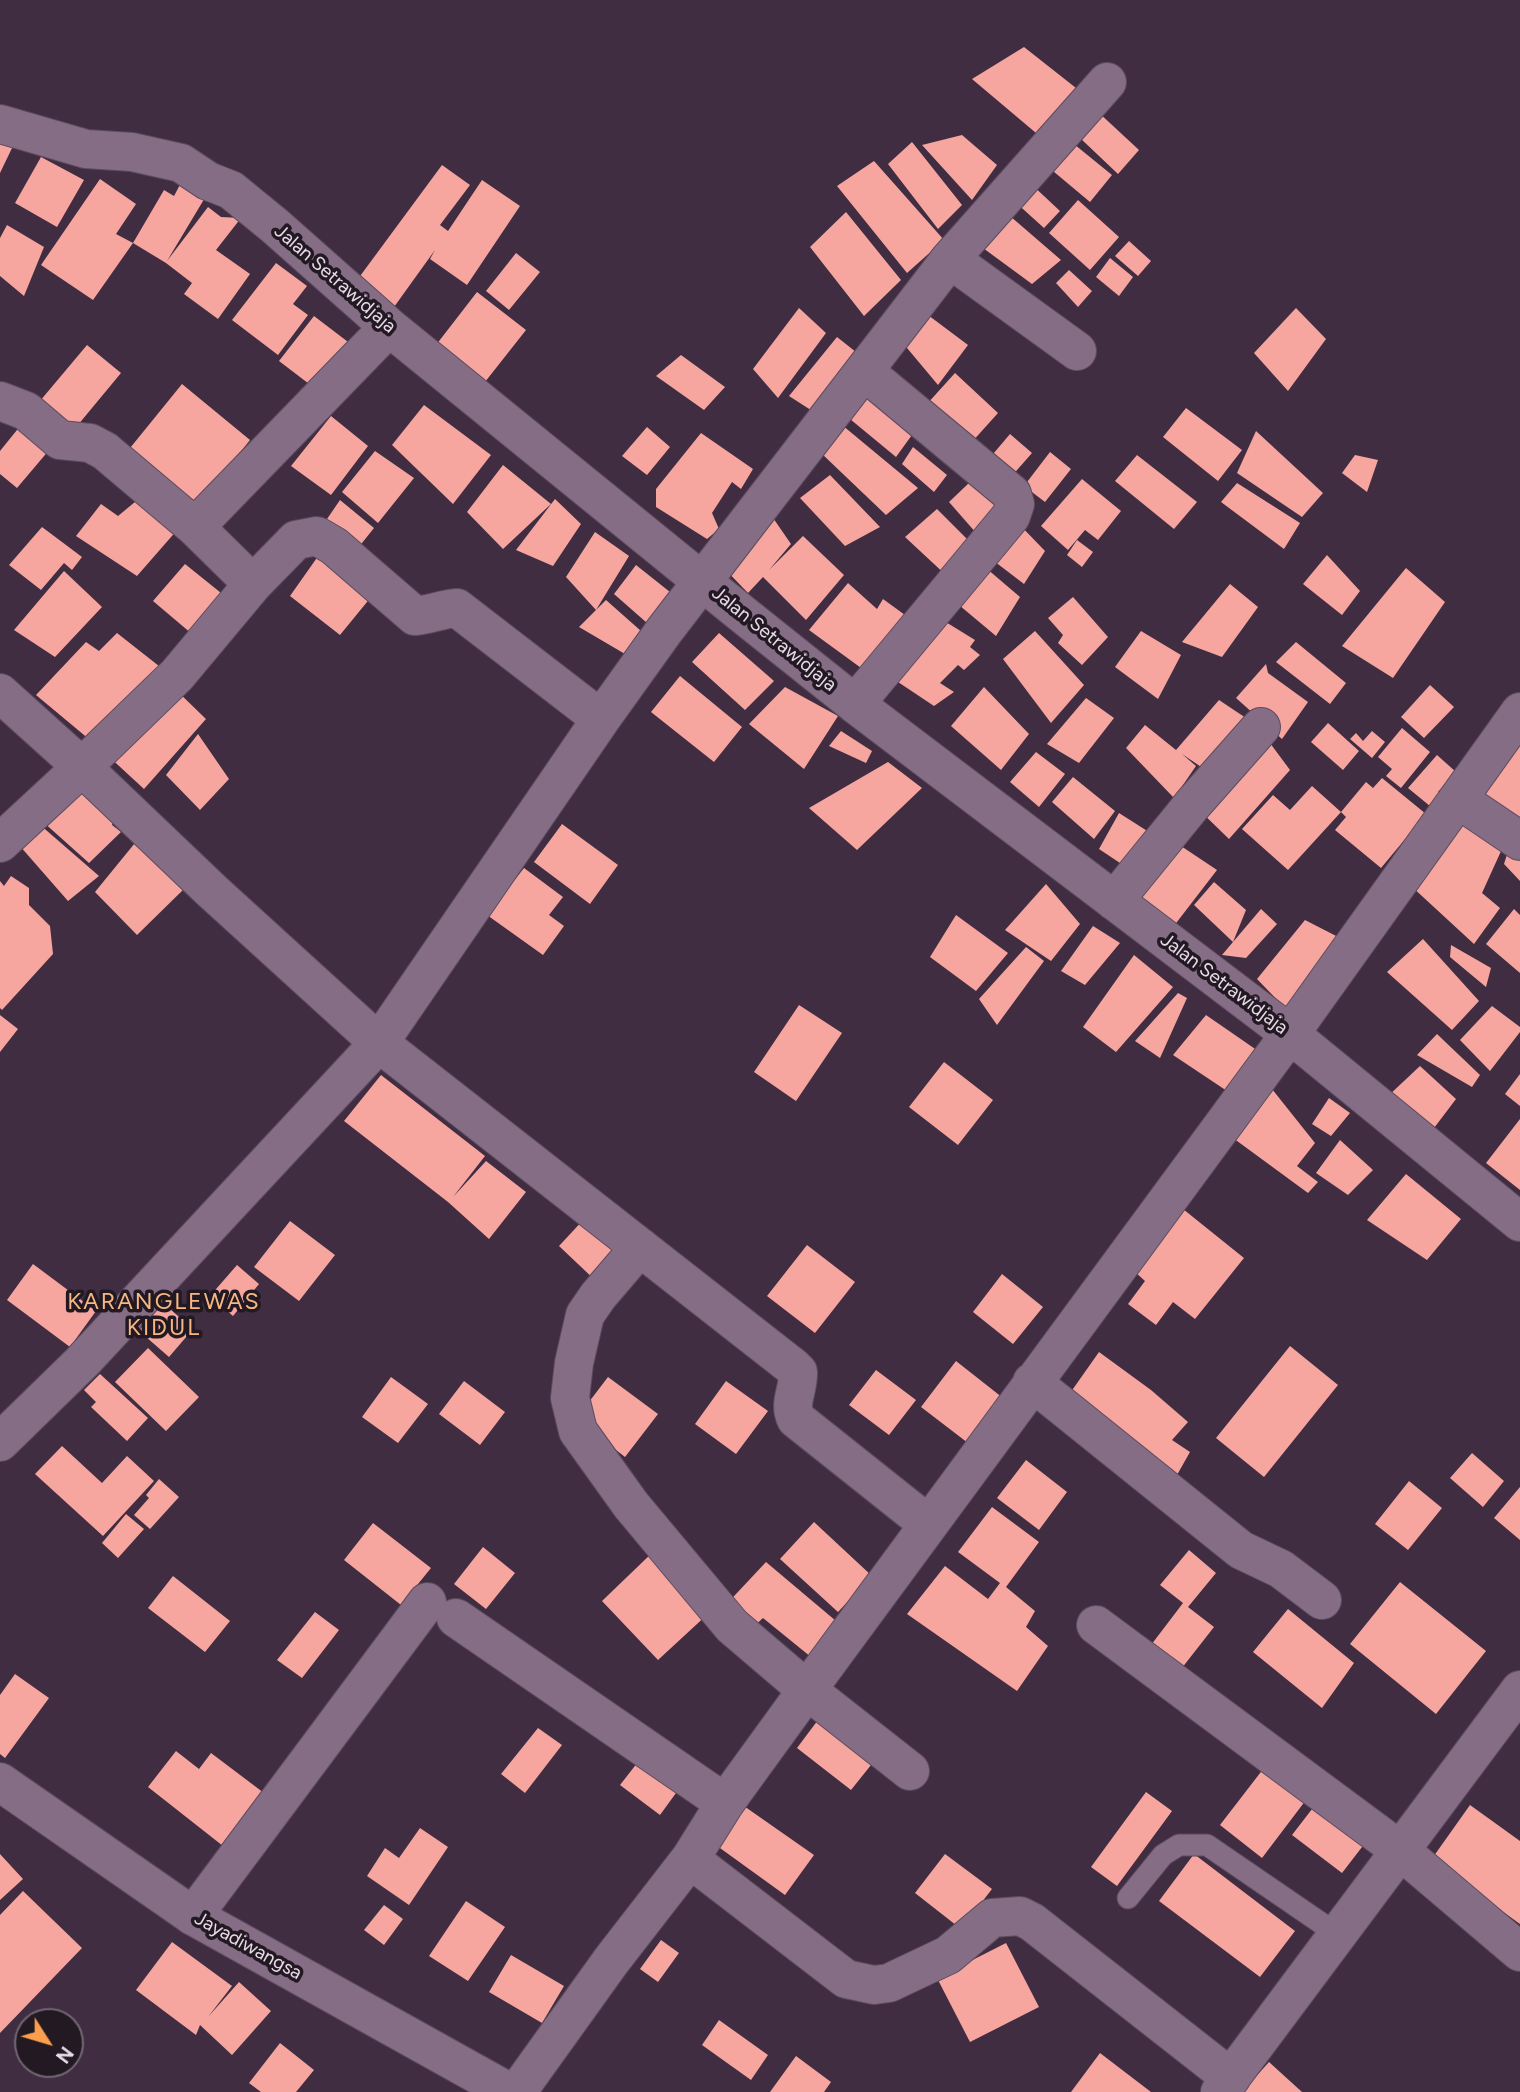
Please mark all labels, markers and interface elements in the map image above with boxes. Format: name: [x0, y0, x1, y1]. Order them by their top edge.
street label: Jalan Setrawidjaja: [269, 220, 401, 338]
street label: Jalan Setrawidjaja: [707, 582, 841, 696]
street label: Jalan Setrawidjaja: [1156, 929, 1292, 1039]
district label: KARANGLEWAS KIDUL: [69, 1288, 259, 1342]
street label: Jayadiwangsa: [190, 1907, 306, 1985]
north arrow: [14, 2008, 84, 2078]
text: N: [51, 2042, 78, 2068]

